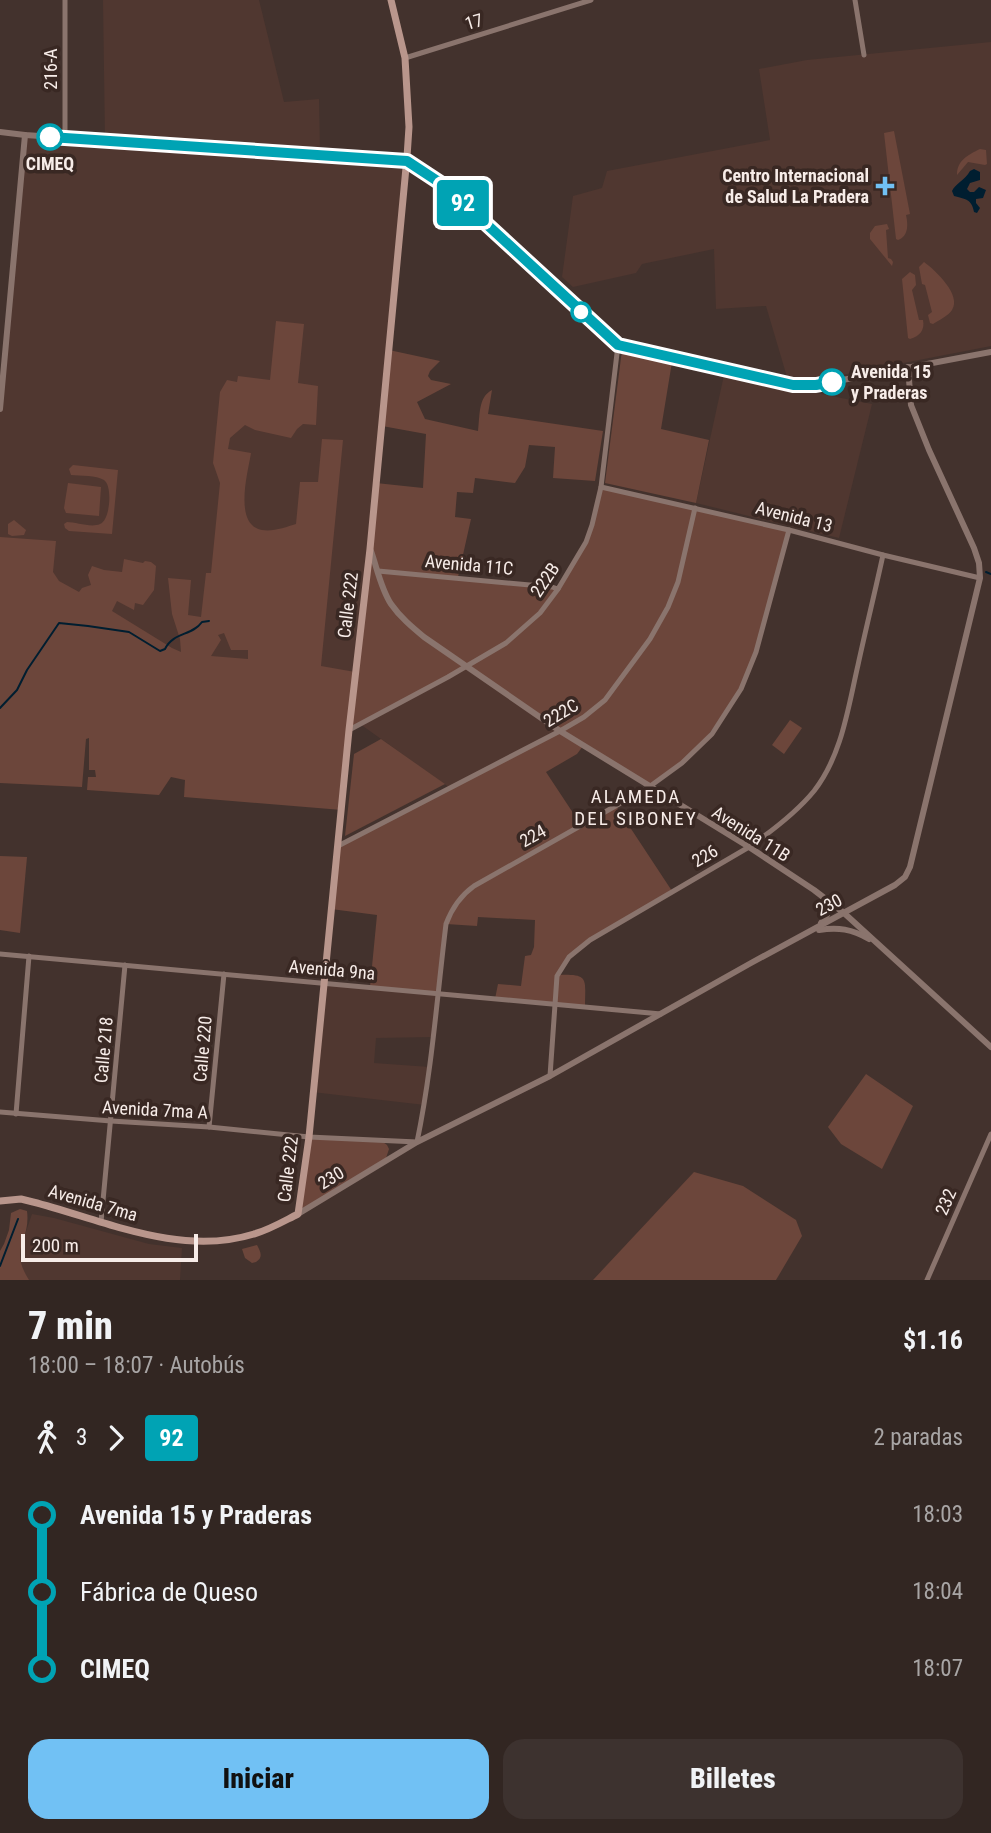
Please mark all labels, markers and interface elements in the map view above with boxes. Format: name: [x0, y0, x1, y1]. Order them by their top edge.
street label: 17: [462, 9, 486, 34]
street label: 216-A: [40, 48, 61, 90]
marker: CIMEQ: [37, 124, 63, 150]
place label: CIMEQ: [26, 153, 74, 174]
place label: Centro Internacional de Salud La Pradera: [722, 165, 869, 207]
marker: Centro Internacional de Salud La Pradera: [875, 176, 895, 196]
line badge: 92: [432, 180, 494, 226]
text: 92: [451, 189, 475, 217]
unlabelled marker: [571, 302, 591, 322]
place label: Avenida 15 y Praderas: [851, 361, 931, 403]
marker: Avenida 15 y Praderas: [819, 369, 845, 395]
street label: Avenida 13: [754, 497, 835, 536]
street label: Avenida 11C: [424, 550, 514, 579]
street label: 222B: [526, 559, 563, 601]
street label: Calle 222: [333, 571, 362, 639]
street label: 222C: [540, 694, 582, 731]
district label: ALAMEDA DEL SIBONEY: [574, 785, 698, 830]
street label: Avenida 11B: [708, 801, 794, 866]
street label: 224: [516, 820, 550, 851]
street label: 226: [688, 840, 722, 871]
street label: 230: [812, 889, 845, 920]
street label: Avenida 9na: [288, 955, 376, 984]
street label: Calle 220: [189, 1015, 216, 1083]
street label: Calle 218: [90, 1016, 117, 1084]
street label: Avenida 7ma A: [102, 1096, 209, 1123]
street label: Calle 222: [273, 1135, 302, 1203]
street label: 230: [314, 1162, 348, 1193]
street label: Avenida 7ma: [46, 1180, 140, 1225]
street label: 232: [931, 1185, 960, 1218]
scale bar: [21, 1231, 198, 1263]
text: 200 m: [32, 1234, 79, 1257]
text: 7 min: [28, 1304, 113, 1348]
text: $1.16: [903, 1325, 963, 1355]
text: 18:00 – 18:07 · Autobús: [28, 1352, 245, 1379]
icon: walk: [28, 1419, 66, 1457]
icon: forward: [97, 1419, 135, 1457]
text: 3: [76, 1424, 87, 1451]
text: 92: [159, 1424, 184, 1452]
text: 2 paradas: [874, 1424, 963, 1451]
text: Avenida 15 y Praderas: [80, 1500, 312, 1530]
text: 18:03: [912, 1501, 963, 1528]
text: Fábrica de Queso: [80, 1577, 258, 1607]
text: 18:04: [912, 1578, 963, 1605]
text: CIMEQ: [80, 1654, 150, 1684]
text: 18:07: [912, 1655, 963, 1682]
button: Iniciar: [28, 1739, 489, 1819]
button: Billetes: [503, 1739, 963, 1819]

